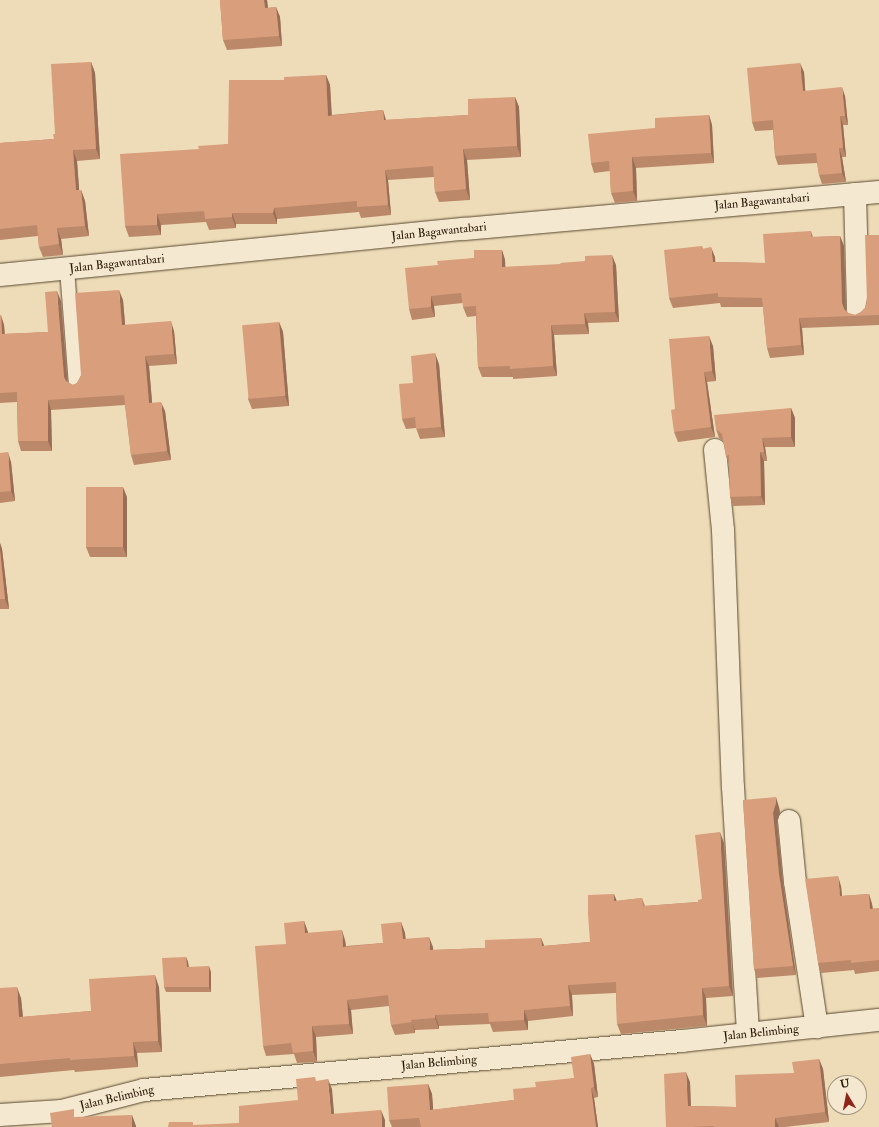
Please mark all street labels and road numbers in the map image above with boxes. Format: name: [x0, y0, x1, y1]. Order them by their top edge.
street label: Jalan Bagawantabari: [714, 191, 810, 213]
street label: Jalan Bagawantabari: [391, 220, 487, 244]
street label: Jalan Bagawantabari: [69, 252, 165, 276]
street label: Jalan Belimbing: [723, 1022, 799, 1044]
street label: Jalan Belimbing: [401, 1053, 477, 1073]
street label: Jalan Belimbing: [78, 1082, 156, 1114]

